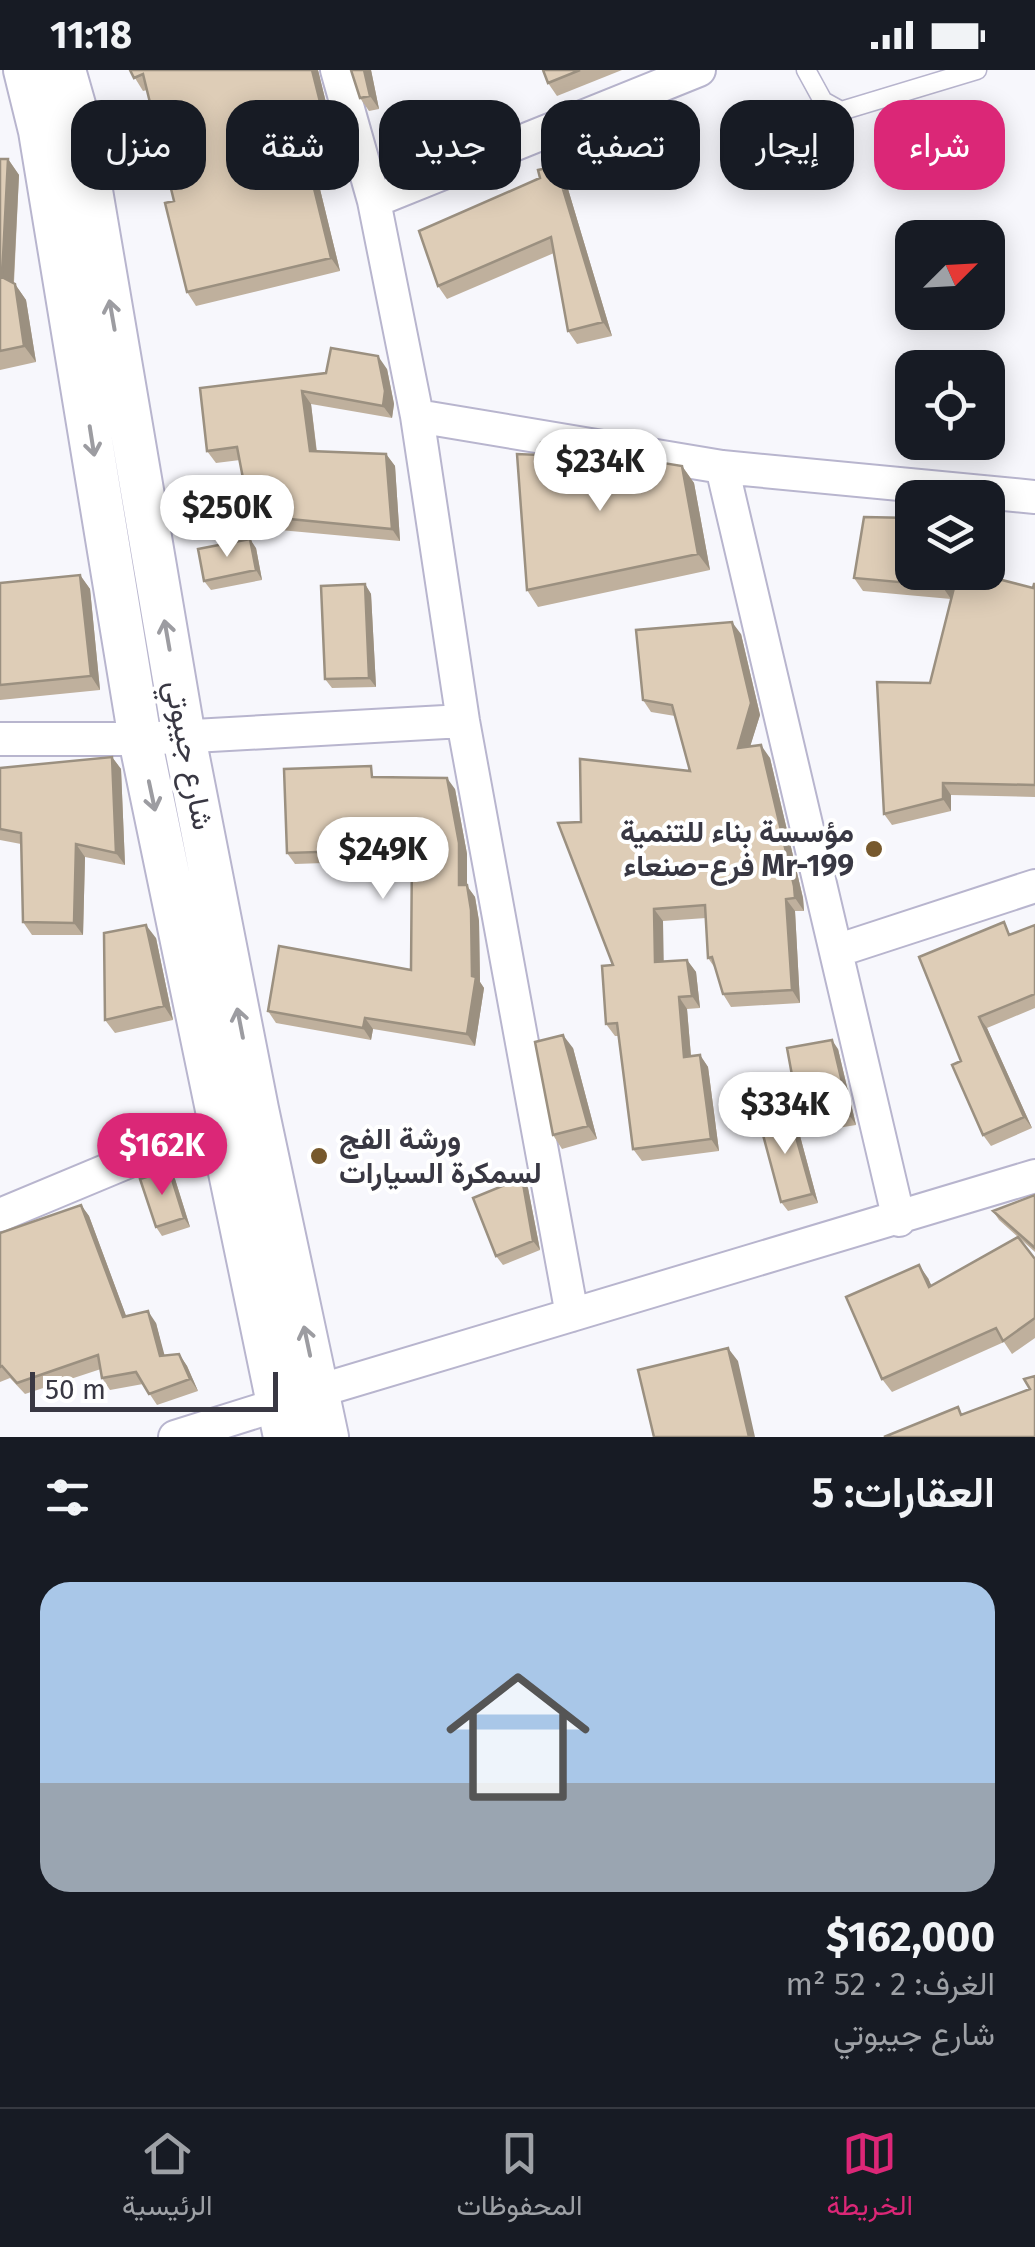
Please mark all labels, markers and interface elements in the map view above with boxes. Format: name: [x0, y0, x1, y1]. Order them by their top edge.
text: 11:18: [50, 12, 132, 58]
chip: منزل: [71, 100, 206, 190]
chip: شقة: [226, 100, 359, 190]
chip: جديد: [379, 100, 521, 190]
chip: تصفية: [541, 100, 700, 190]
chip: إيجار: [720, 100, 854, 190]
chip: شراء: [874, 100, 1005, 190]
north arrow: [895, 220, 1005, 330]
map controls: [895, 220, 1005, 590]
one-way arrow: [102, 299, 121, 332]
button: locate: [895, 350, 1005, 460]
one-way arrow: [83, 425, 101, 457]
pin: $234K: [530, 429, 670, 514]
text: $234K: [556, 442, 644, 480]
pin: $250K: [157, 475, 297, 560]
button: layers: [895, 480, 1005, 590]
text: $250K: [182, 488, 272, 526]
one-way arrow: [157, 620, 176, 652]
street label: شارع جيبوتي: [151, 677, 221, 834]
one-way arrow: [144, 779, 163, 811]
place label: مؤسسة بناء للتنمية فرع-صنعاء Mr-199: [620, 814, 854, 886]
pin: $249K: [313, 817, 453, 902]
text: $249K: [339, 830, 427, 868]
marker: مؤسسة بناء للتنمية فرع-صنعاء Mr-199: [863, 838, 885, 860]
one-way arrow: [230, 1008, 249, 1040]
pin: $334K: [715, 1072, 855, 1157]
text: $334K: [740, 1085, 830, 1123]
pin: $162K: [92, 1113, 232, 1198]
place label: ورشة الفج لسمكرة السيارات: [339, 1121, 542, 1191]
text: $162K: [119, 1126, 205, 1164]
marker: ورشة الفج لسمكرة السيارات: [308, 1145, 330, 1167]
one-way arrow: [297, 1326, 315, 1358]
scale bar: [30, 1367, 278, 1412]
text: 50 m: [45, 1373, 106, 1406]
text: العقارات: 5: [812, 1468, 995, 1518]
icon: filters: [40, 1470, 95, 1525]
icon: home: [428, 1647, 608, 1827]
text: $162,000: [826, 1912, 995, 1962]
text: الغرف: 2 · 52 m²: [785, 1965, 995, 2003]
text: شارع جيبوتي: [833, 2015, 995, 2053]
tab: الرئيسية: [122, 2126, 212, 2230]
tab: المحفوظات: [456, 2126, 583, 2230]
tab: الخريطة: [826, 2126, 913, 2230]

